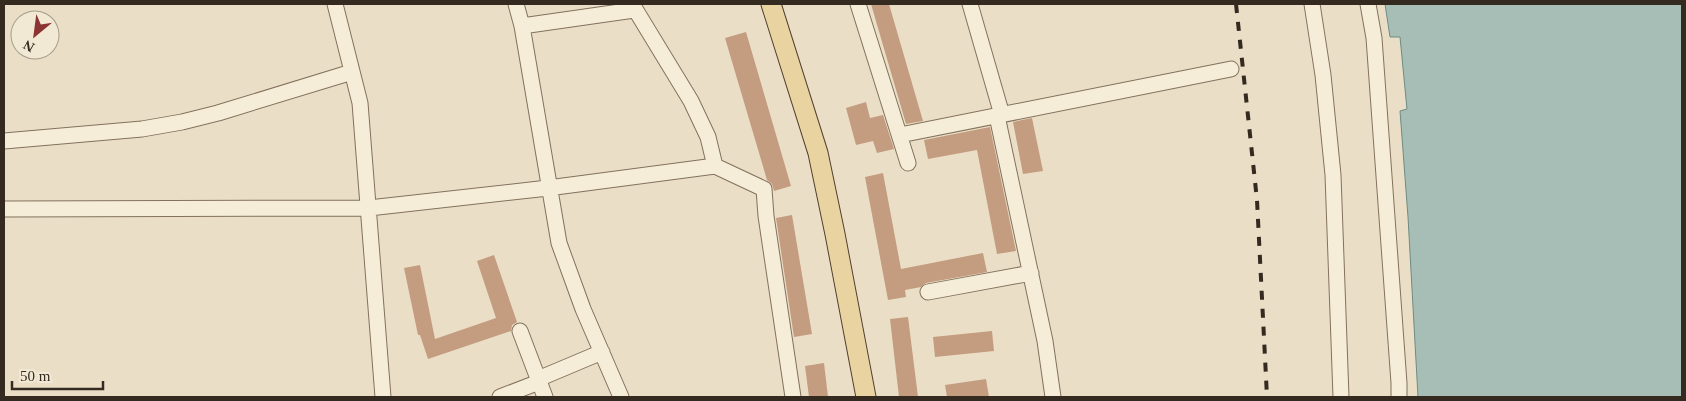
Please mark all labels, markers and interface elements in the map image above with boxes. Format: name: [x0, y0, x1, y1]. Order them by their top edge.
north arrow: [10, 10, 60, 60]
text: N: [21, 37, 37, 55]
scale bar: [12, 358, 104, 390]
text: 50 m: [20, 368, 51, 384]

